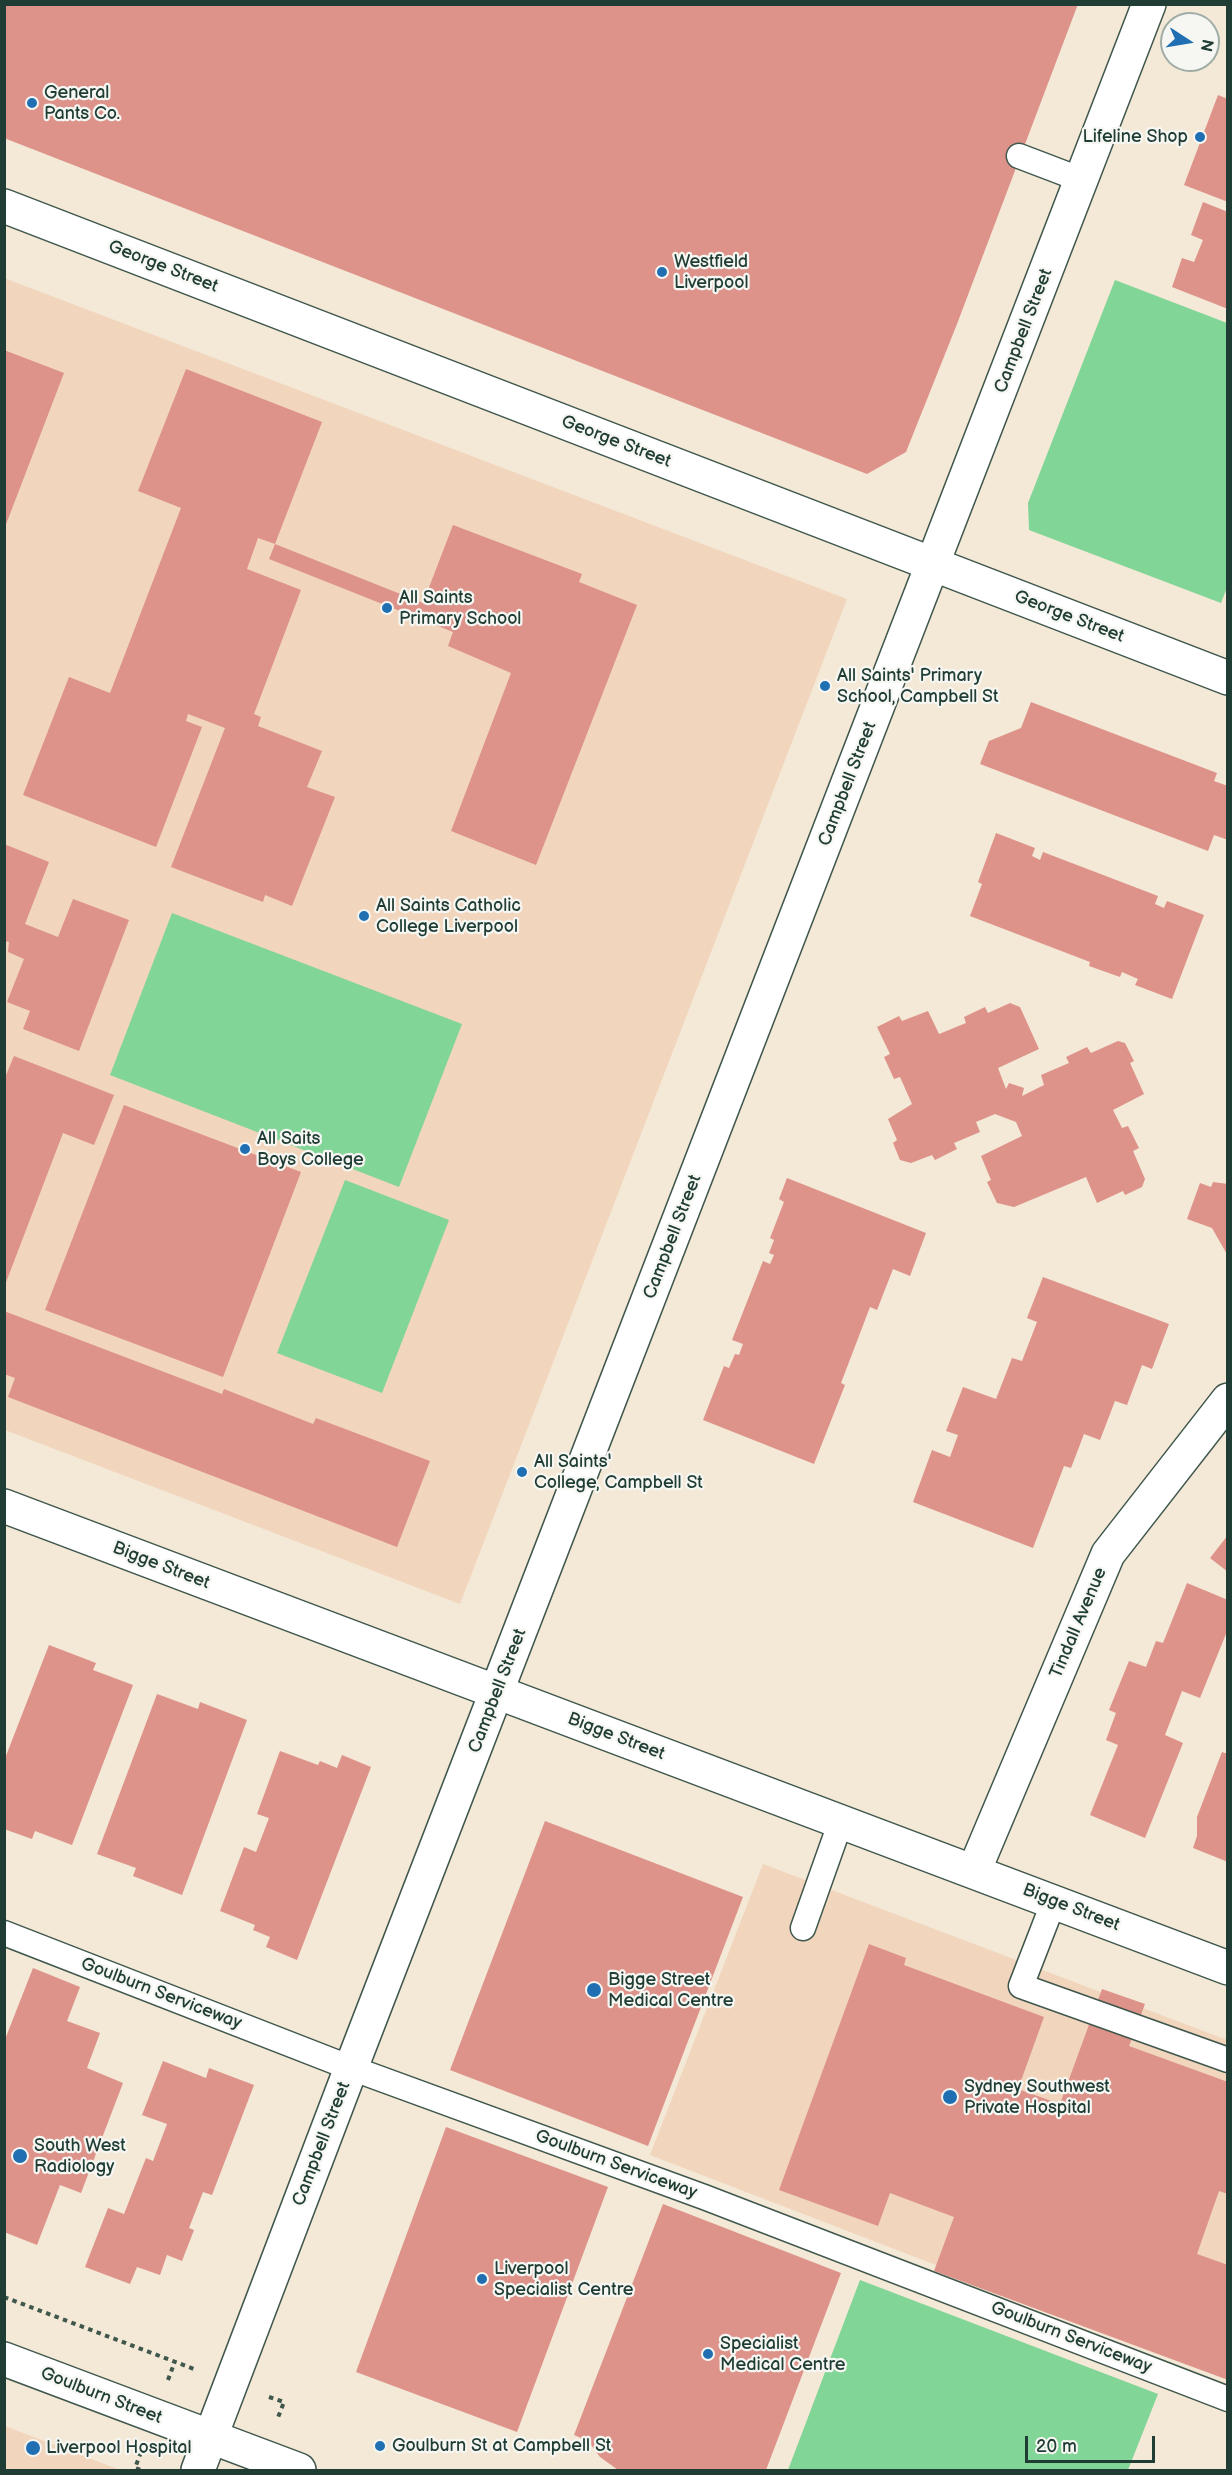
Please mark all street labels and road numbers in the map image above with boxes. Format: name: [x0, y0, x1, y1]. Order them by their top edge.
street label: George Street: [105, 236, 221, 298]
street label: Campbell Street: [990, 266, 1058, 396]
street label: George Street: [558, 411, 674, 473]
street label: George Street: [1011, 586, 1127, 648]
street label: Campbell Street: [814, 719, 882, 849]
street label: Campbell Street: [639, 1172, 707, 1302]
street label: Bigge Street: [109, 1538, 213, 1594]
street label: Tindall Avenue: [1046, 1564, 1112, 1682]
street label: Campbell Street: [464, 1626, 532, 1756]
street label: Bigge Street: [564, 1709, 668, 1765]
street label: Bigge Street: [1019, 1880, 1123, 1936]
street label: Goulburn Serviceway: [78, 1953, 244, 2035]
street label: Campbell Street: [288, 2079, 356, 2209]
street label: Goulburn Serviceway: [532, 2126, 700, 2204]
street label: Goulburn Serviceway: [988, 2297, 1154, 2379]
street label: Goulburn Street: [37, 2363, 165, 2429]

